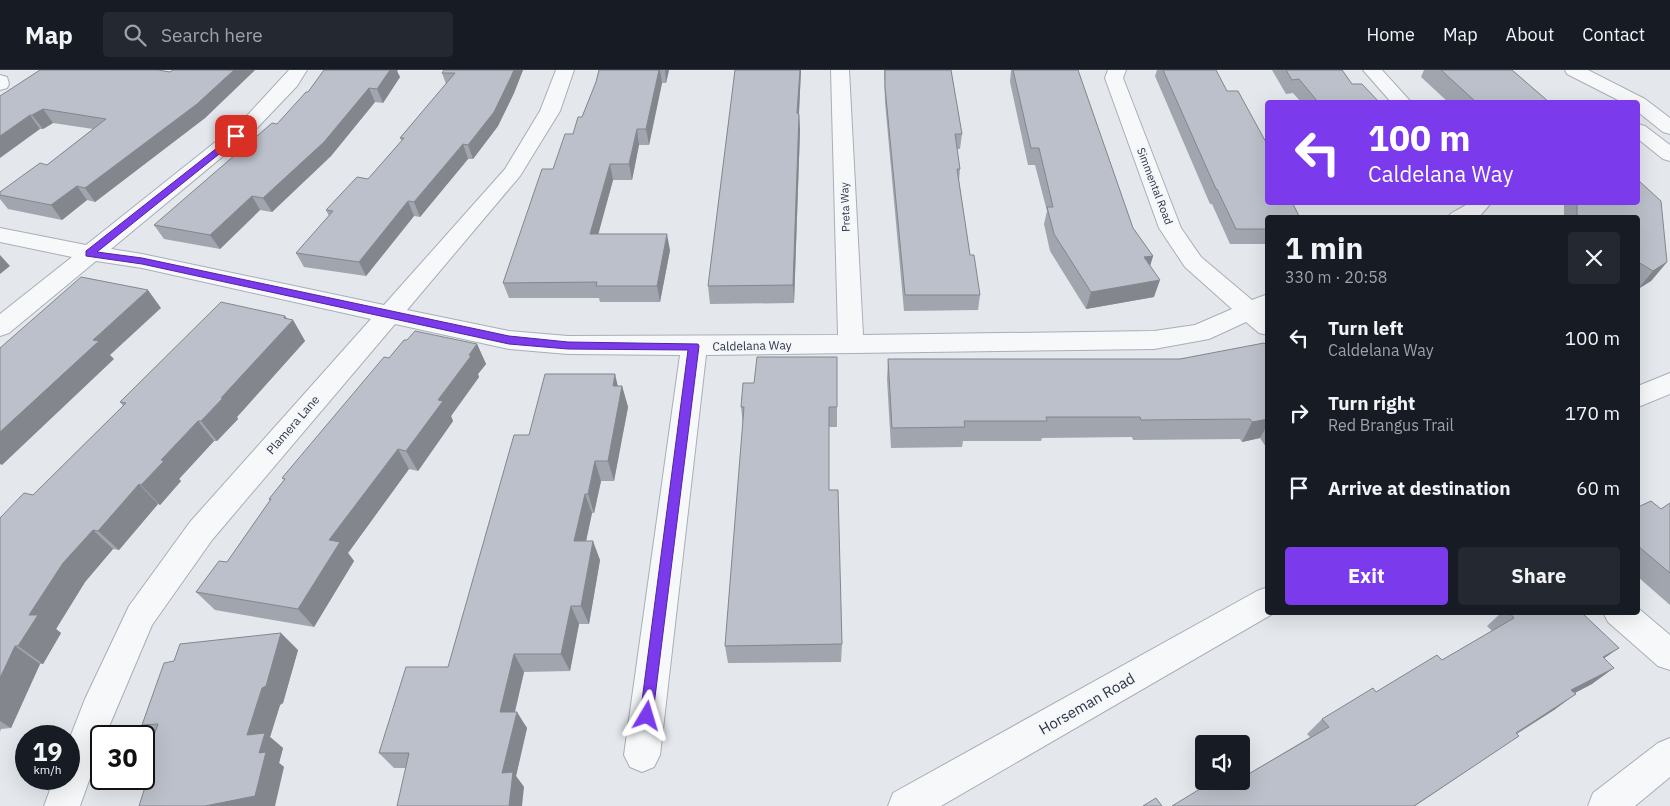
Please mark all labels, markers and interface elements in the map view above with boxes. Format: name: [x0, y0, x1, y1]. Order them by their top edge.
search box: [103, 12, 453, 57]
text: Map: [25, 19, 73, 51]
icon: search: [121, 21, 149, 49]
text: Search here: [161, 23, 263, 47]
text: Home: [1367, 23, 1415, 46]
text: Map: [1443, 23, 1478, 46]
text: About: [1506, 23, 1554, 46]
text: Contact: [1582, 23, 1645, 46]
pin: [215, 115, 257, 157]
text: 100 m: [1368, 115, 1471, 161]
icon: left: [1285, 120, 1350, 185]
icon: arrive: [222, 122, 250, 150]
street label: Simmental Road: [1134, 146, 1176, 226]
text: Caldelana Way: [1368, 159, 1513, 188]
street label: Preta Way: [837, 181, 853, 232]
text: 1 min: [1285, 228, 1363, 267]
button: close: [1568, 232, 1620, 284]
text: 330 m · 20:58: [1285, 267, 1387, 287]
text: Turn left: [1328, 316, 1404, 340]
icon: left: [1285, 324, 1313, 352]
text: 100 m: [1565, 326, 1620, 350]
street label: Caldelana Way: [712, 337, 792, 354]
text: Caldelana Way: [1328, 340, 1434, 360]
text: Turn right: [1328, 391, 1415, 415]
street label: Plamera Lane: [263, 392, 323, 457]
icon: right: [1285, 399, 1313, 427]
text: 170 m: [1565, 401, 1620, 425]
text: Red Brangus Trail: [1328, 415, 1454, 435]
icon: arrive: [1285, 474, 1313, 502]
text: Arrive at destination: [1328, 476, 1511, 500]
text: 60 m: [1576, 476, 1620, 500]
button: Exit: [1285, 547, 1448, 605]
button: Share: [1458, 547, 1620, 605]
street label: Horseman Road: [1035, 668, 1138, 739]
position arrow: [620, 689, 672, 741]
speed limit sign: 30: [90, 725, 155, 790]
text: 19: [32, 735, 63, 768]
map controls: [1195, 735, 1250, 790]
button: sound: [1195, 735, 1250, 790]
text: km/h: [33, 762, 62, 777]

